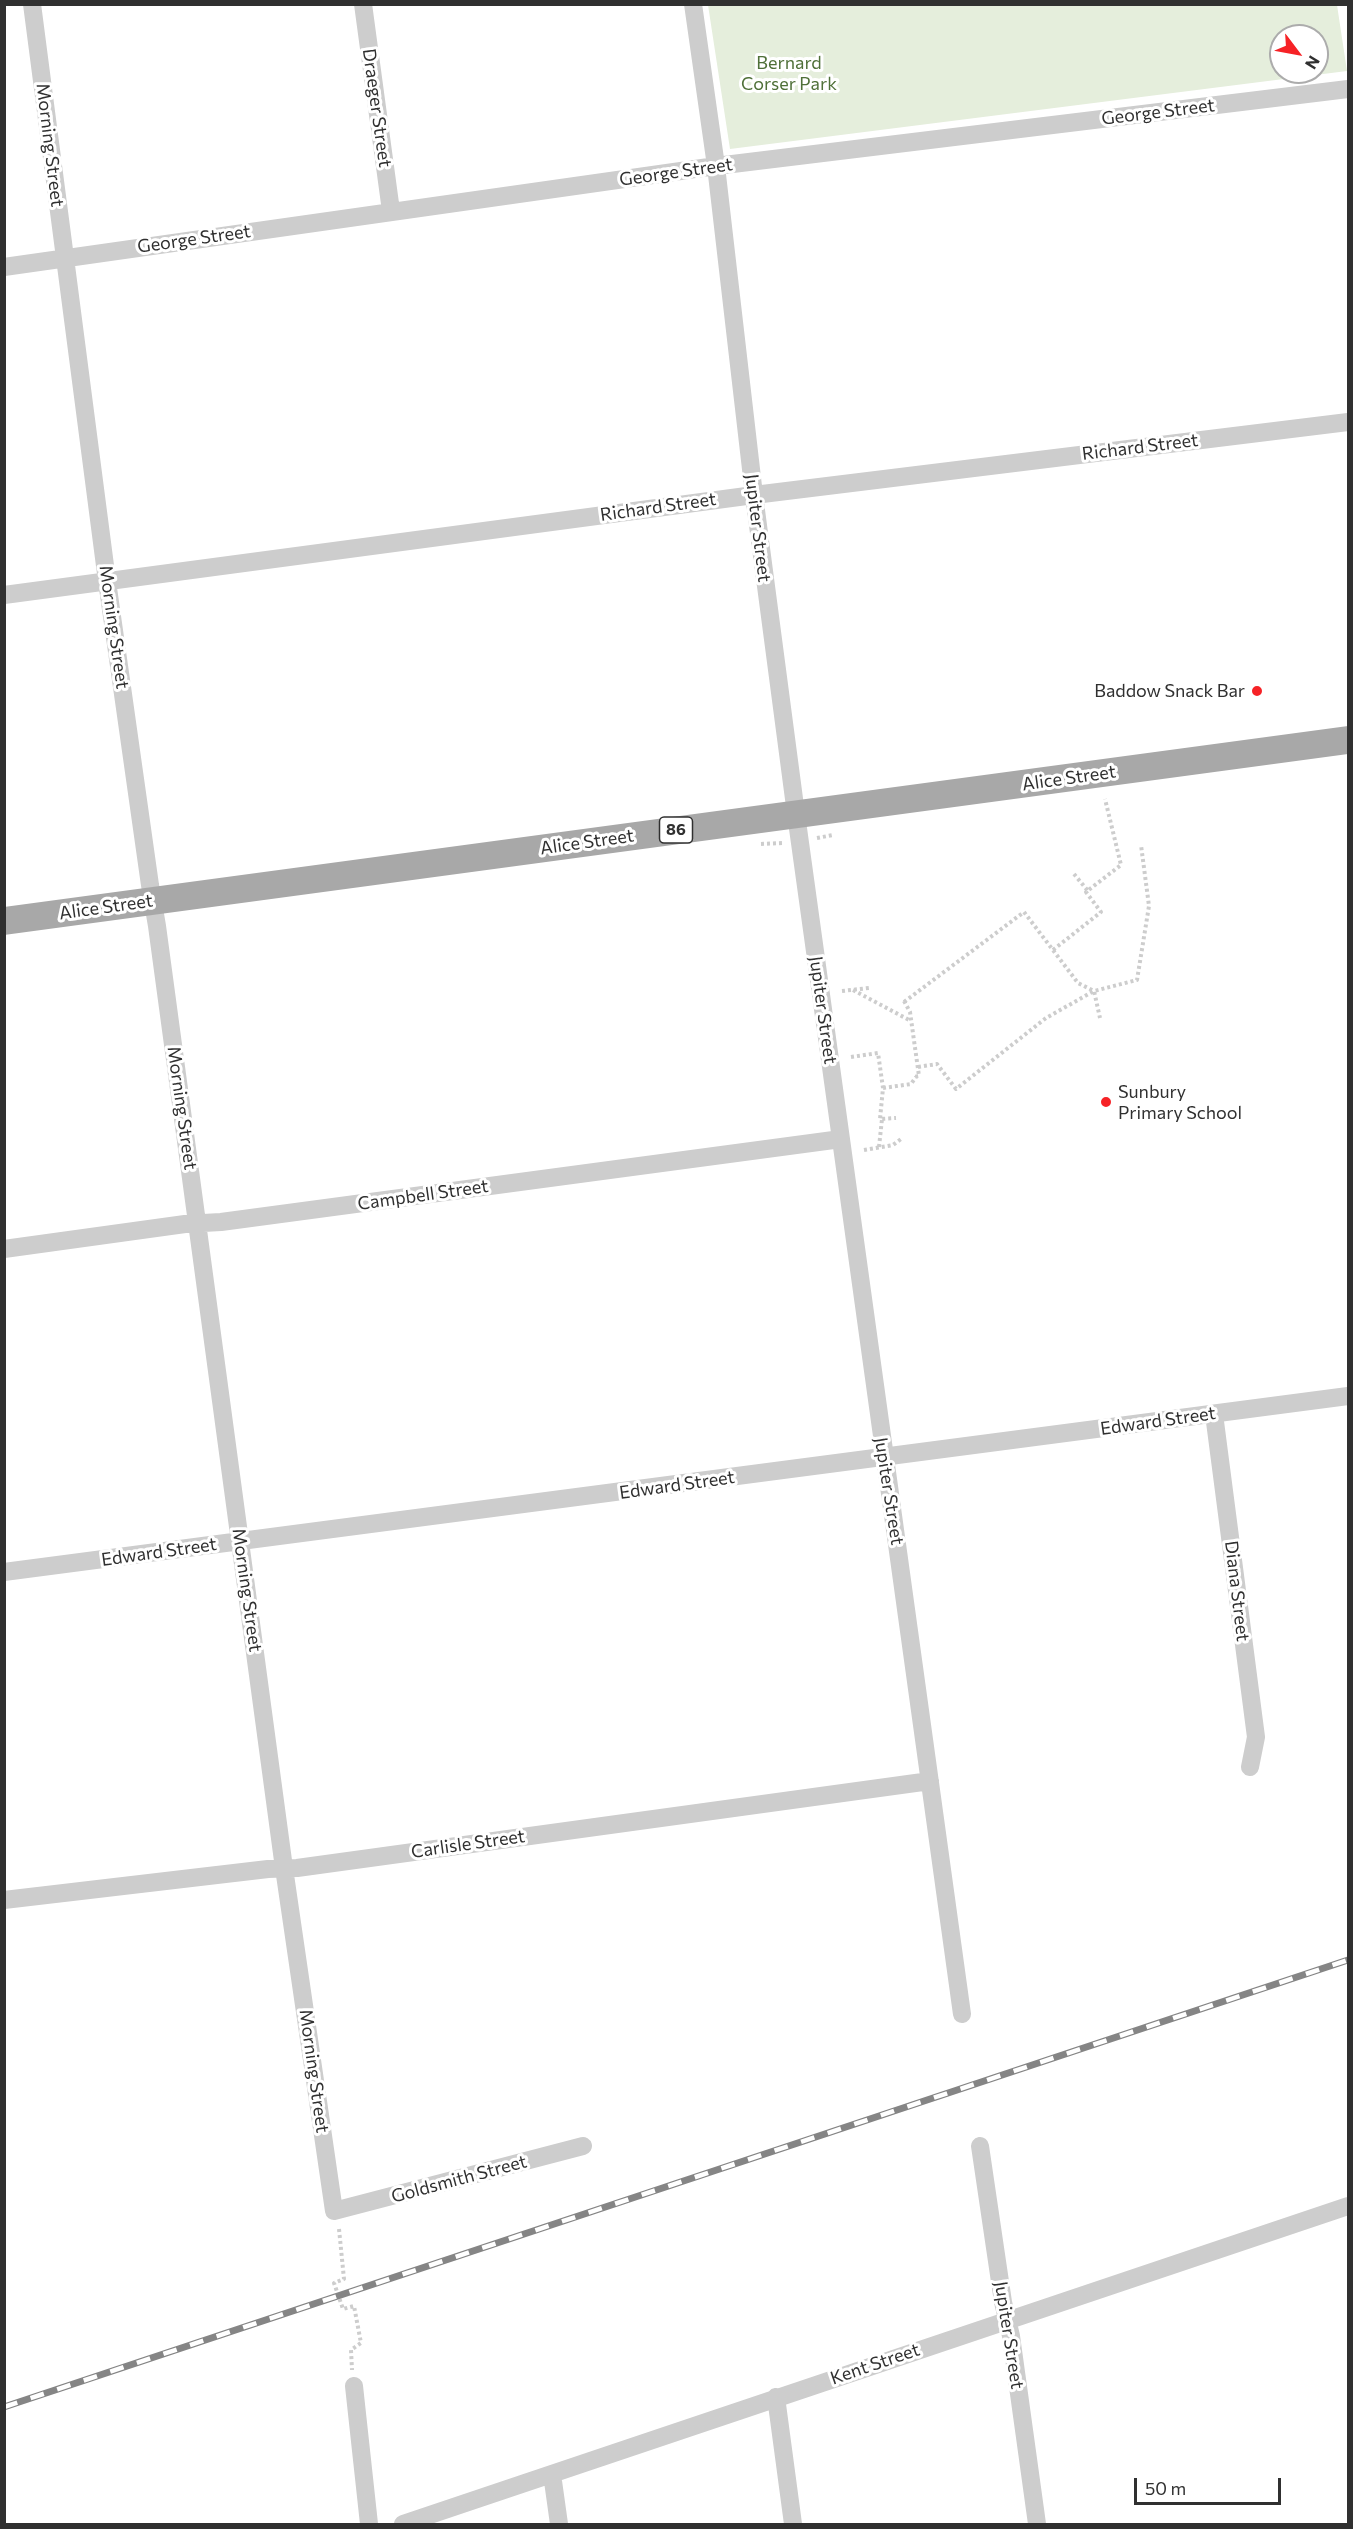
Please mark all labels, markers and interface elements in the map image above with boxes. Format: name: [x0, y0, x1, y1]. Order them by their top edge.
north arrow: [1269, 24, 1329, 84]
street label: Draeger Street: [358, 47, 396, 169]
park label: Bernard Corser Park: [741, 52, 837, 94]
text: N: [1302, 53, 1324, 73]
street label: Morning Street: [32, 82, 68, 208]
street label: George Street: [1100, 94, 1216, 130]
street label: George Street: [618, 153, 734, 191]
street label: George Street: [136, 220, 252, 258]
street label: Richard Street: [1081, 429, 1199, 465]
street label: Jupiter Street: [741, 473, 775, 583]
street label: Richard Street: [599, 488, 717, 526]
street label: Morning Street: [95, 564, 133, 690]
place label: Baddow Snack Bar: [1094, 680, 1245, 702]
marker: Baddow Snack Bar: [1250, 684, 1264, 698]
street label: Alice Street: [1021, 761, 1117, 795]
road number: 86: [660, 817, 692, 843]
street label: Alice Street: [539, 825, 635, 859]
street label: Alice Street: [58, 890, 154, 924]
street label: Jupiter Street: [805, 955, 841, 1065]
street label: Morning Street: [163, 1045, 201, 1171]
place label: Sunbury Primary School: [1118, 1081, 1242, 1124]
marker: Sunbury Primary School: [1099, 1095, 1113, 1109]
street label: Campbell Street: [356, 1175, 490, 1215]
street label: Edward Street: [1099, 1402, 1217, 1440]
street label: Jupiter Street: [870, 1436, 908, 1546]
street label: Edward Street: [618, 1466, 736, 1504]
street label: Morning Street: [228, 1527, 266, 1653]
street label: Edward Street: [100, 1533, 218, 1571]
street label: Diana Street: [1220, 1539, 1254, 1643]
street label: Carlisle Street: [410, 1825, 526, 1863]
street label: Morning Street: [295, 2008, 333, 2134]
street label: Goldsmith Street: [389, 2151, 529, 2207]
street label: Jupiter Street: [990, 2280, 1028, 2390]
street label: Kent Street: [828, 2339, 922, 2389]
scale bar: [1137, 2466, 1284, 2504]
text: 50 m: [1145, 2477, 1186, 2499]

